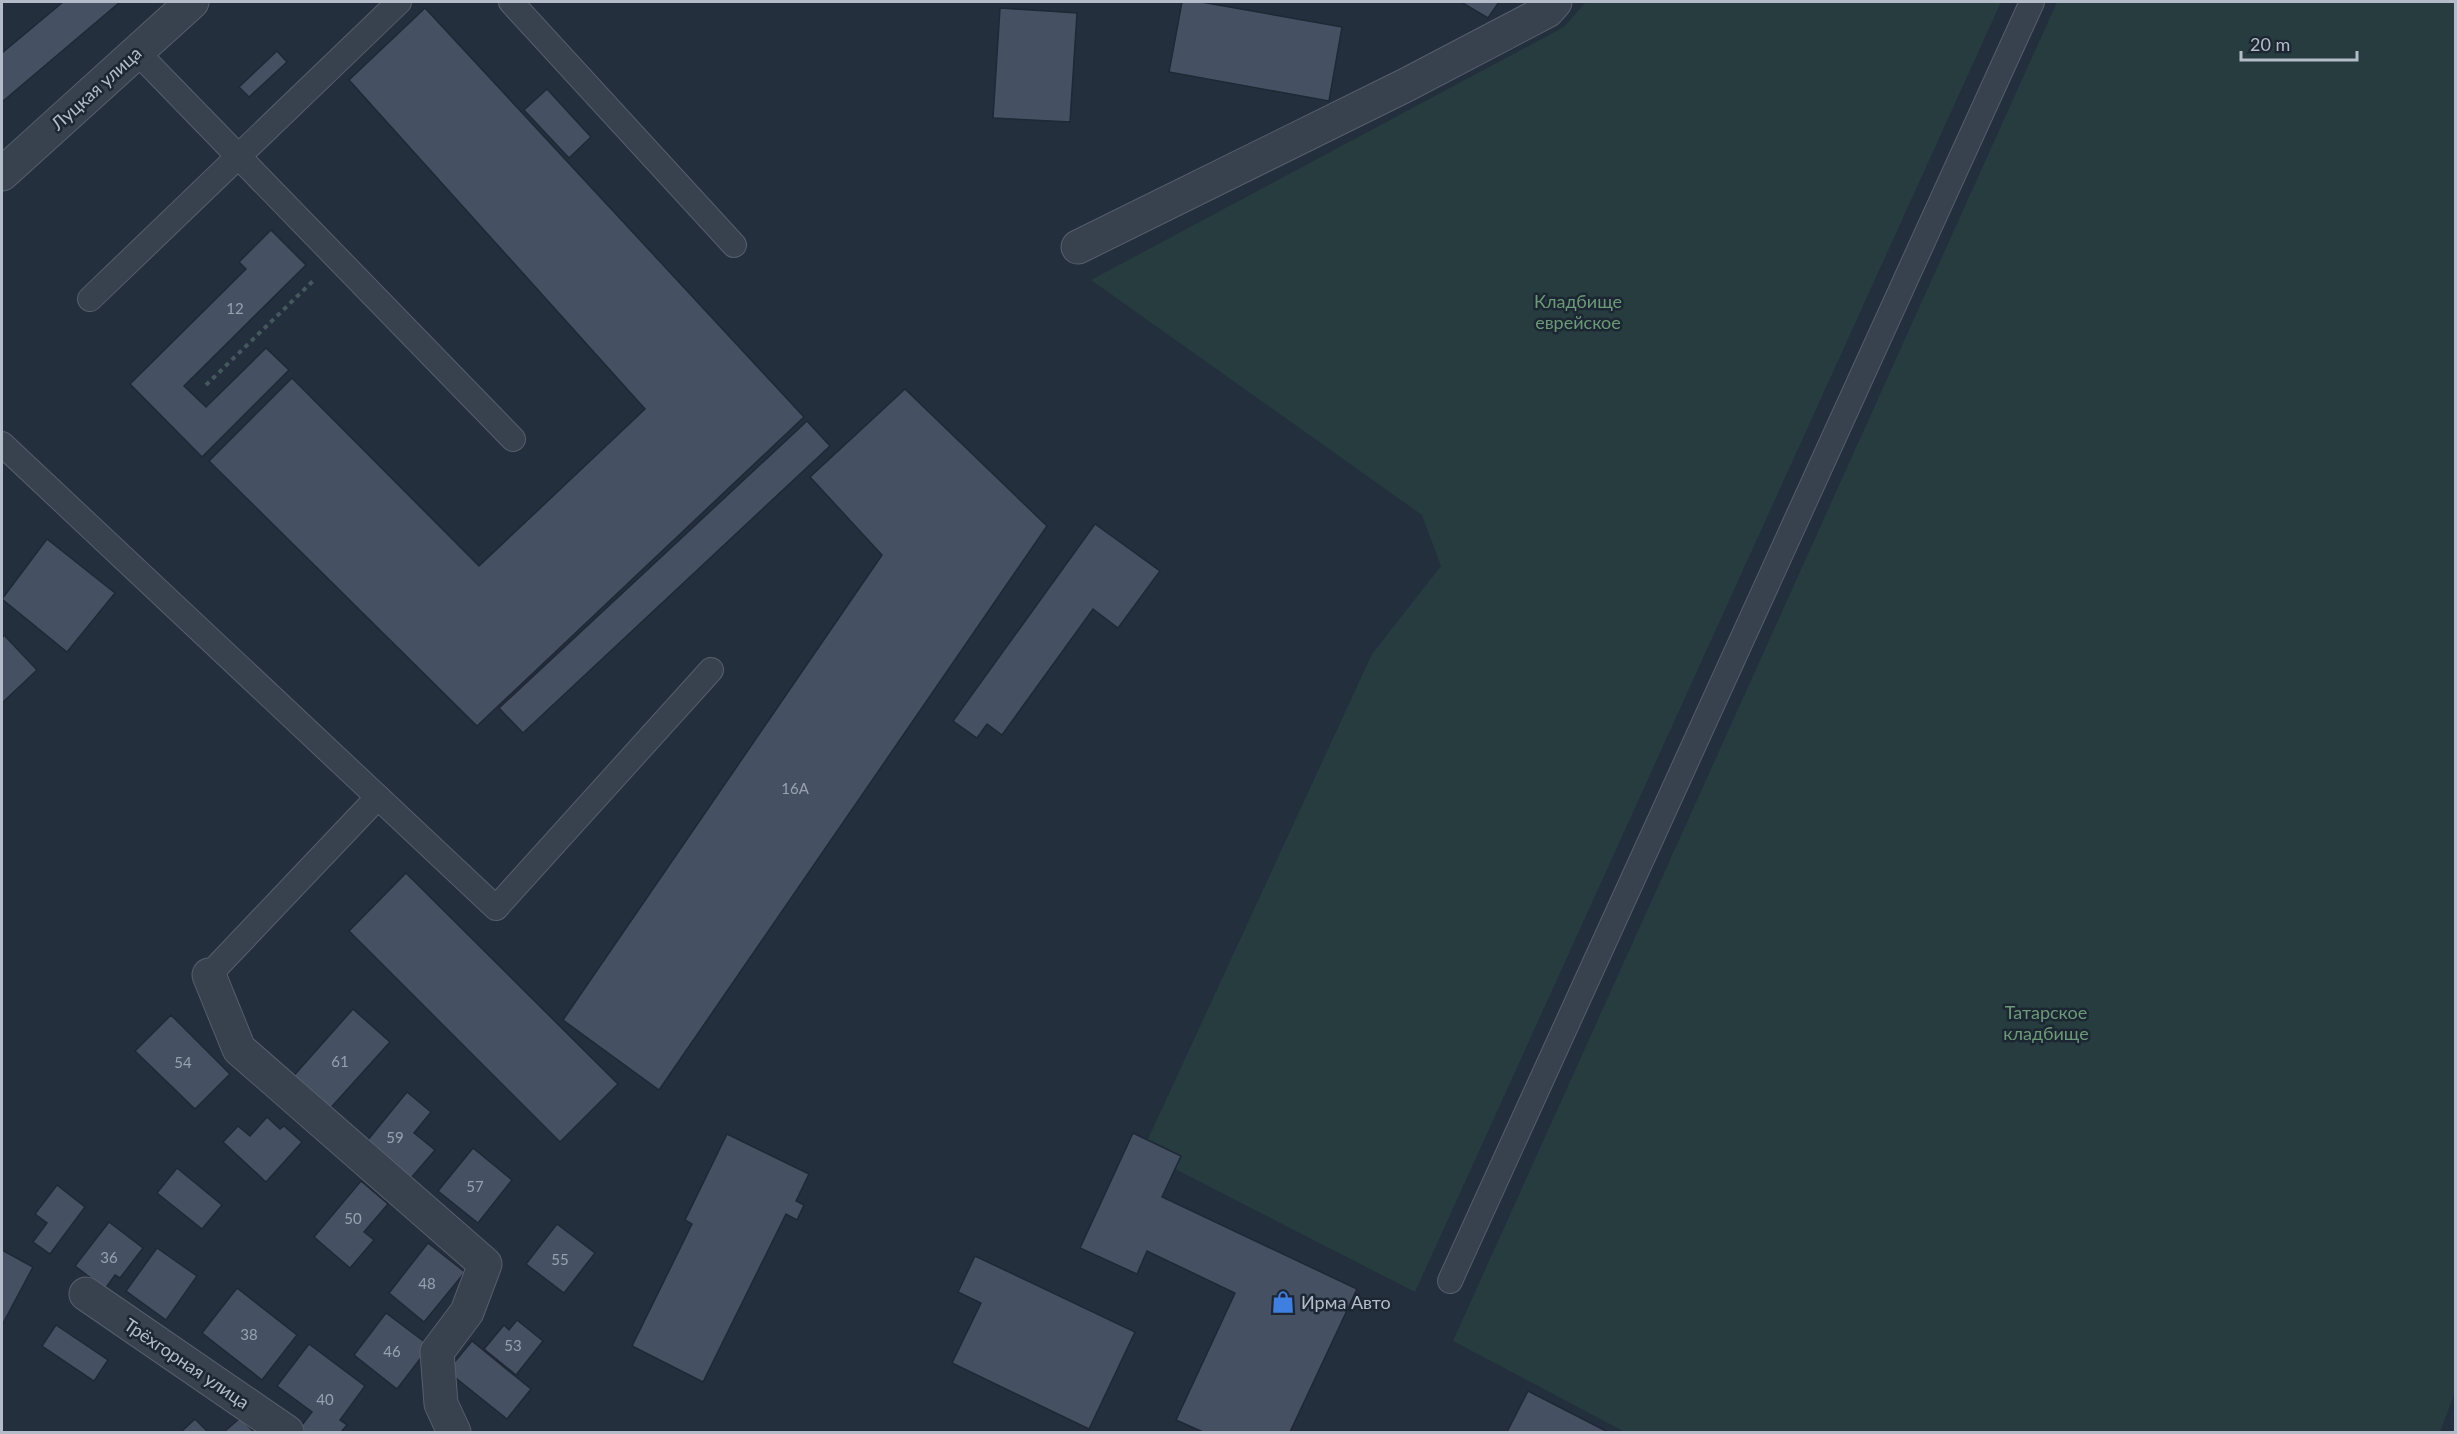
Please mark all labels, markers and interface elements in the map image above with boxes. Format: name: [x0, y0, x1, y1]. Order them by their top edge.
scale bar: [2241, 24, 2356, 62]
text: 20 m: [2250, 33, 2290, 55]
street label: Луцкая улица: [46, 42, 146, 135]
park label: Кладбище еврейское: [1534, 290, 1622, 333]
house number: 12: [226, 299, 244, 317]
house number: 16А: [781, 779, 810, 797]
park label: Татарское кладбище: [2003, 1001, 2089, 1044]
house number: 61: [331, 1052, 349, 1070]
house number: 54: [174, 1053, 192, 1071]
house number: 59: [386, 1128, 404, 1146]
house number: 57: [466, 1177, 484, 1195]
house number: 50: [344, 1209, 362, 1227]
house number: 36: [100, 1248, 118, 1266]
house number: 55: [551, 1250, 569, 1268]
house number: 48: [418, 1274, 436, 1292]
shop icon: Ирма Авто: [1270, 1289, 1296, 1315]
place label: Ирма Авто: [1301, 1291, 1391, 1313]
street label: Трёхгорная улица: [120, 1313, 254, 1413]
house number: 38: [240, 1325, 258, 1343]
house number: 53: [504, 1336, 522, 1354]
house number: 46: [383, 1342, 401, 1360]
house number: 40: [316, 1390, 334, 1408]

